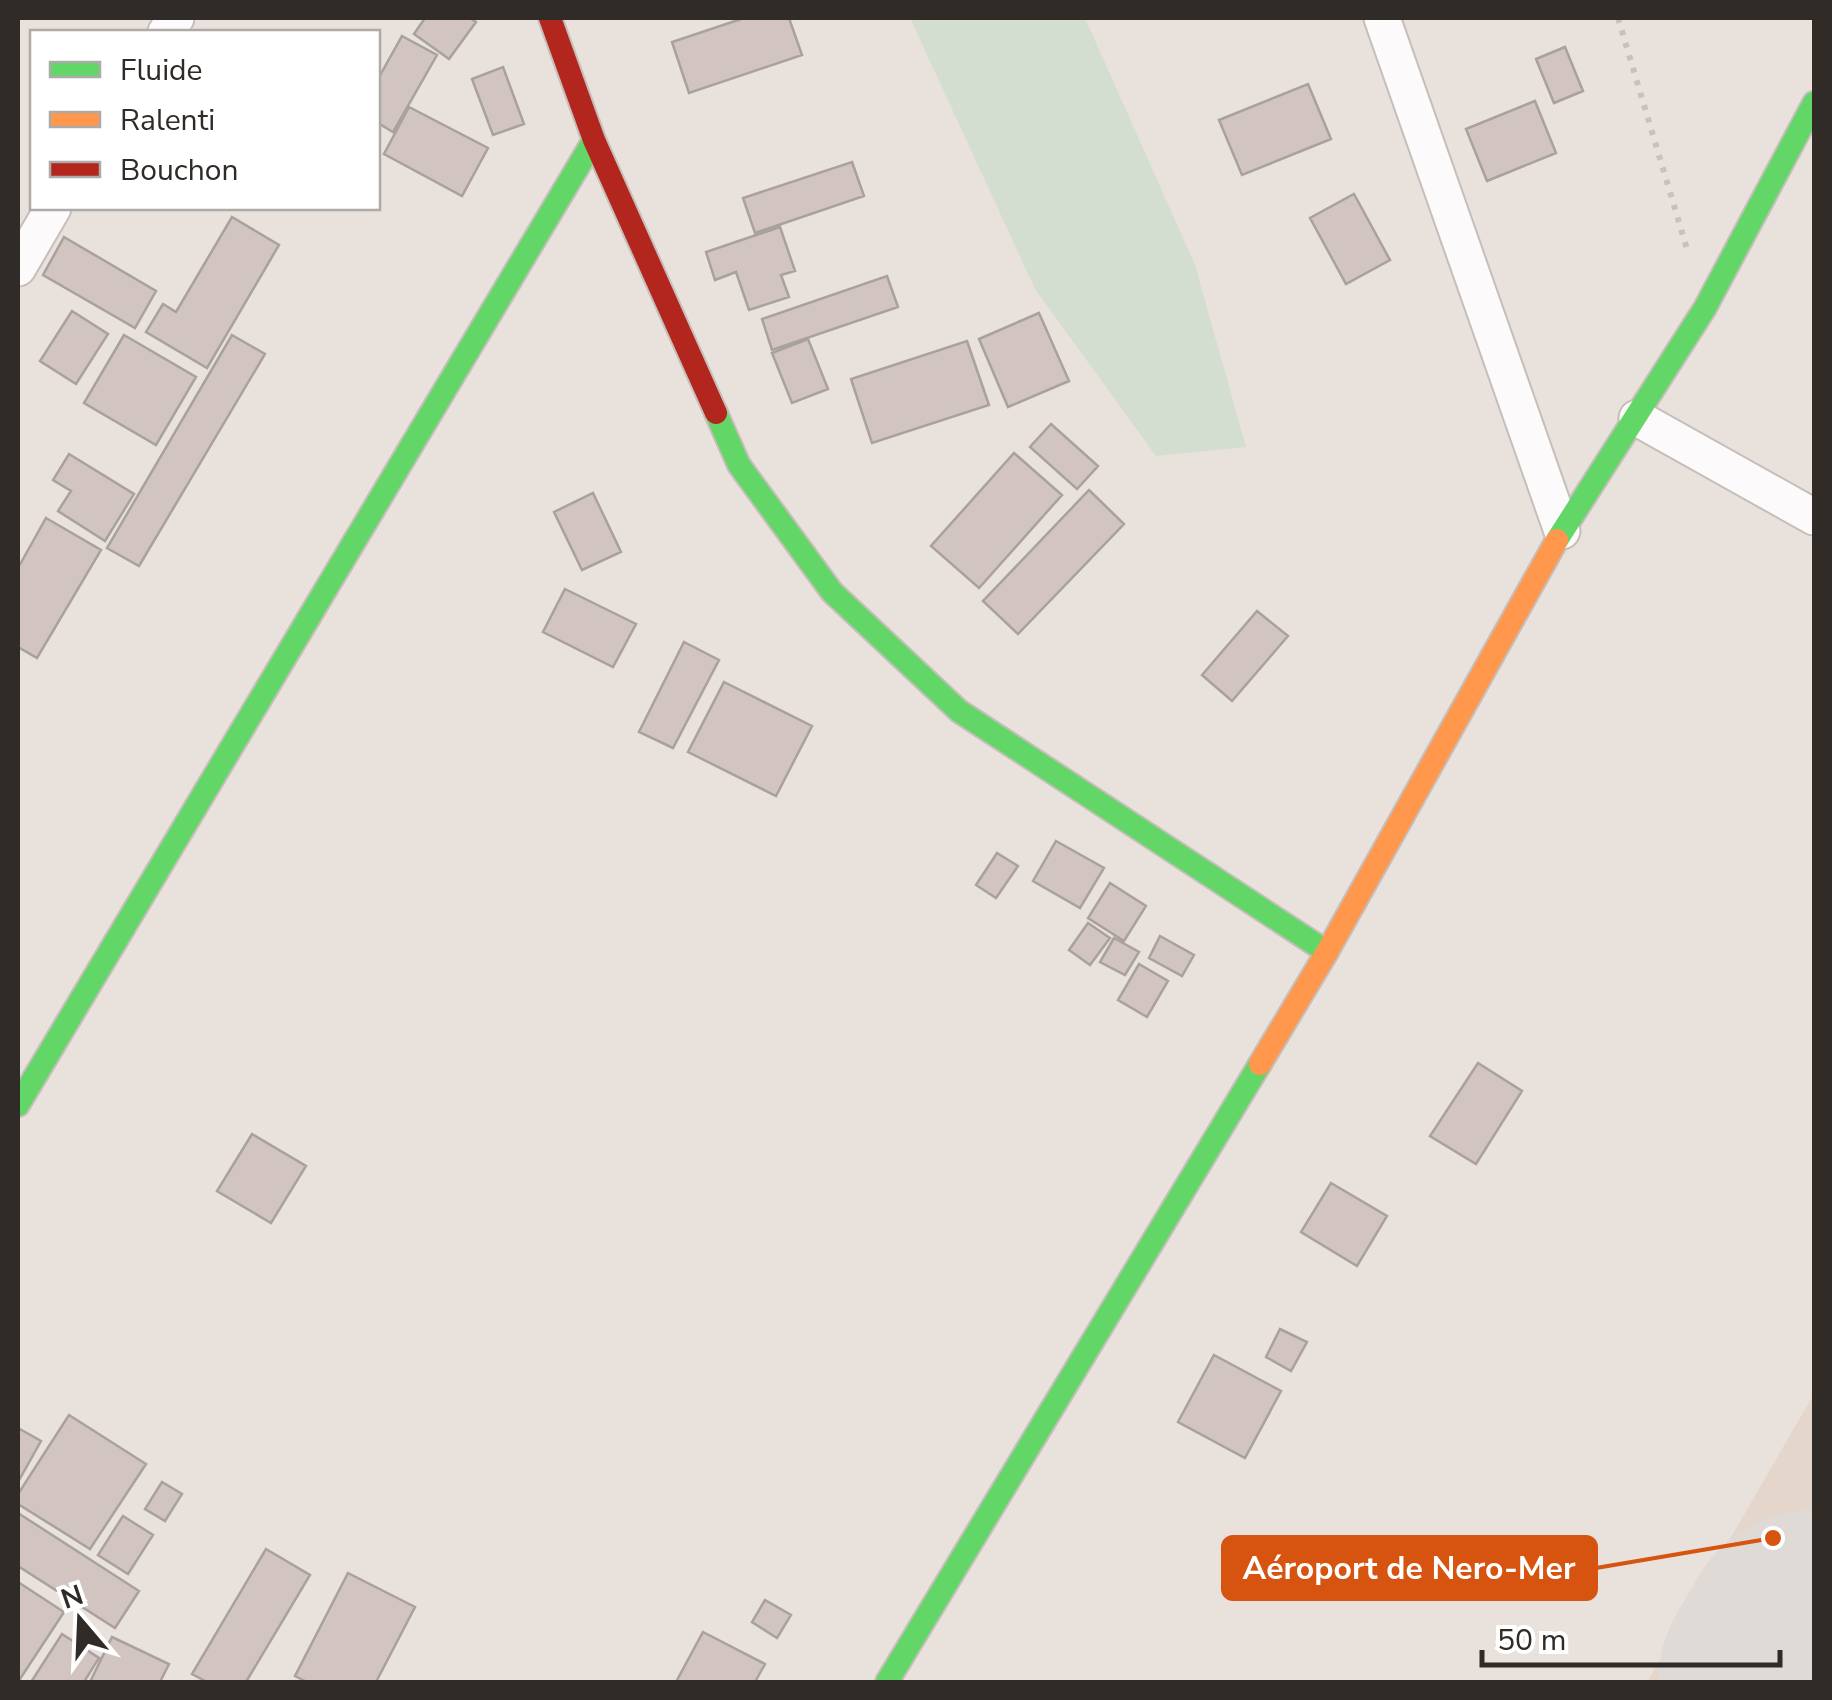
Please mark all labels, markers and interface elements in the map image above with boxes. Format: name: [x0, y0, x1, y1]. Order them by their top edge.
legend: [30, 30, 380, 210]
text: Fluide: [120, 50, 203, 91]
text: Ralenti: [120, 100, 215, 141]
text: Bouchon: [120, 150, 238, 191]
callout: Aéroport de Nero-Mer: [1223, 1537, 1596, 1599]
text: Aéroport de Nero-Mer: [1243, 1547, 1576, 1590]
north arrow: [30, 1570, 130, 1670]
text: N: [56, 1576, 88, 1619]
scale bar: [1482, 1605, 1780, 1667]
text: 50 m: [1497, 1620, 1566, 1661]

